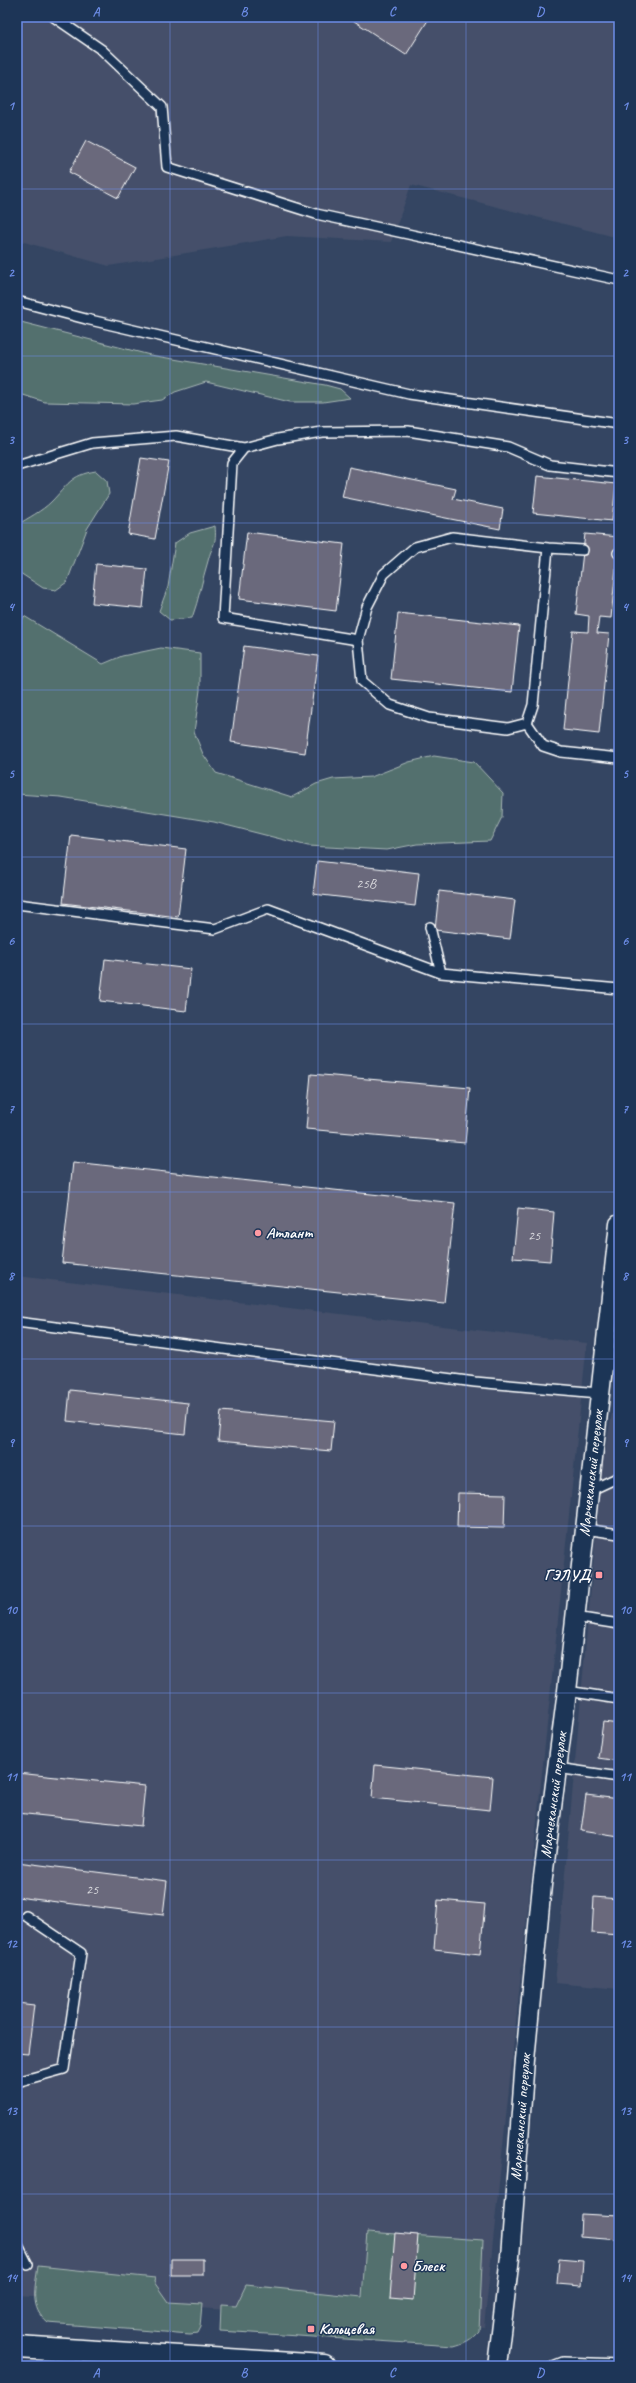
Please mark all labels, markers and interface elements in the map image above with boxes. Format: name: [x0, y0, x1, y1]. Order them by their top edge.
text: A: [93, 4, 101, 20]
text: B: [241, 4, 249, 20]
text: C: [389, 4, 397, 20]
text: D: [536, 4, 545, 20]
text: 1: [8, 98, 16, 114]
text: 1: [622, 98, 630, 114]
text: 2: [8, 265, 15, 281]
text: 2: [622, 265, 629, 281]
text: 3: [8, 432, 15, 448]
text: 3: [622, 432, 629, 448]
text: 4: [8, 599, 16, 615]
text: 4: [622, 599, 630, 615]
text: 5: [8, 766, 15, 782]
text: 5: [622, 766, 629, 782]
house number: 25В: [356, 875, 378, 892]
text: 6: [8, 933, 15, 949]
text: 6: [622, 933, 629, 949]
text: 7: [8, 1101, 15, 1117]
text: 7: [622, 1101, 629, 1117]
place label: Атлант: [266, 1223, 313, 1243]
house number: 25: [528, 1227, 541, 1244]
marker: Атлант: [253, 1228, 263, 1238]
text: 8: [8, 1268, 16, 1284]
text: 8: [622, 1268, 630, 1284]
street label: Марчеканский переулок: [574, 1407, 608, 1537]
text: 9: [8, 1435, 15, 1451]
text: 9: [622, 1435, 629, 1451]
place label: ГЭЛУД: [544, 1565, 592, 1585]
marker: ГЭЛУД: [594, 1570, 604, 1580]
text: 10: [5, 1602, 18, 1618]
text: 10: [619, 1602, 632, 1618]
street label: Марчеканский переулок: [536, 1729, 572, 1859]
text: 11: [5, 1769, 19, 1785]
text: 11: [619, 1769, 633, 1785]
house number: 25: [86, 1881, 99, 1898]
text: 12: [5, 1936, 18, 1952]
text: 12: [619, 1936, 632, 1952]
street label: Марчеканский переулок: [506, 2051, 536, 2181]
text: 13: [5, 2103, 18, 2119]
text: 13: [619, 2103, 632, 2119]
place label: Блеск: [412, 2256, 446, 2276]
marker: Блеск: [399, 2261, 409, 2271]
text: 14: [5, 2270, 19, 2286]
text: 14: [619, 2270, 633, 2286]
place label: Кольцевая: [319, 2319, 375, 2339]
marker: Кольцевая: [306, 2324, 316, 2334]
text: A: [93, 2365, 101, 2381]
text: B: [241, 2365, 249, 2381]
text: C: [389, 2365, 397, 2381]
text: D: [536, 2365, 545, 2381]

